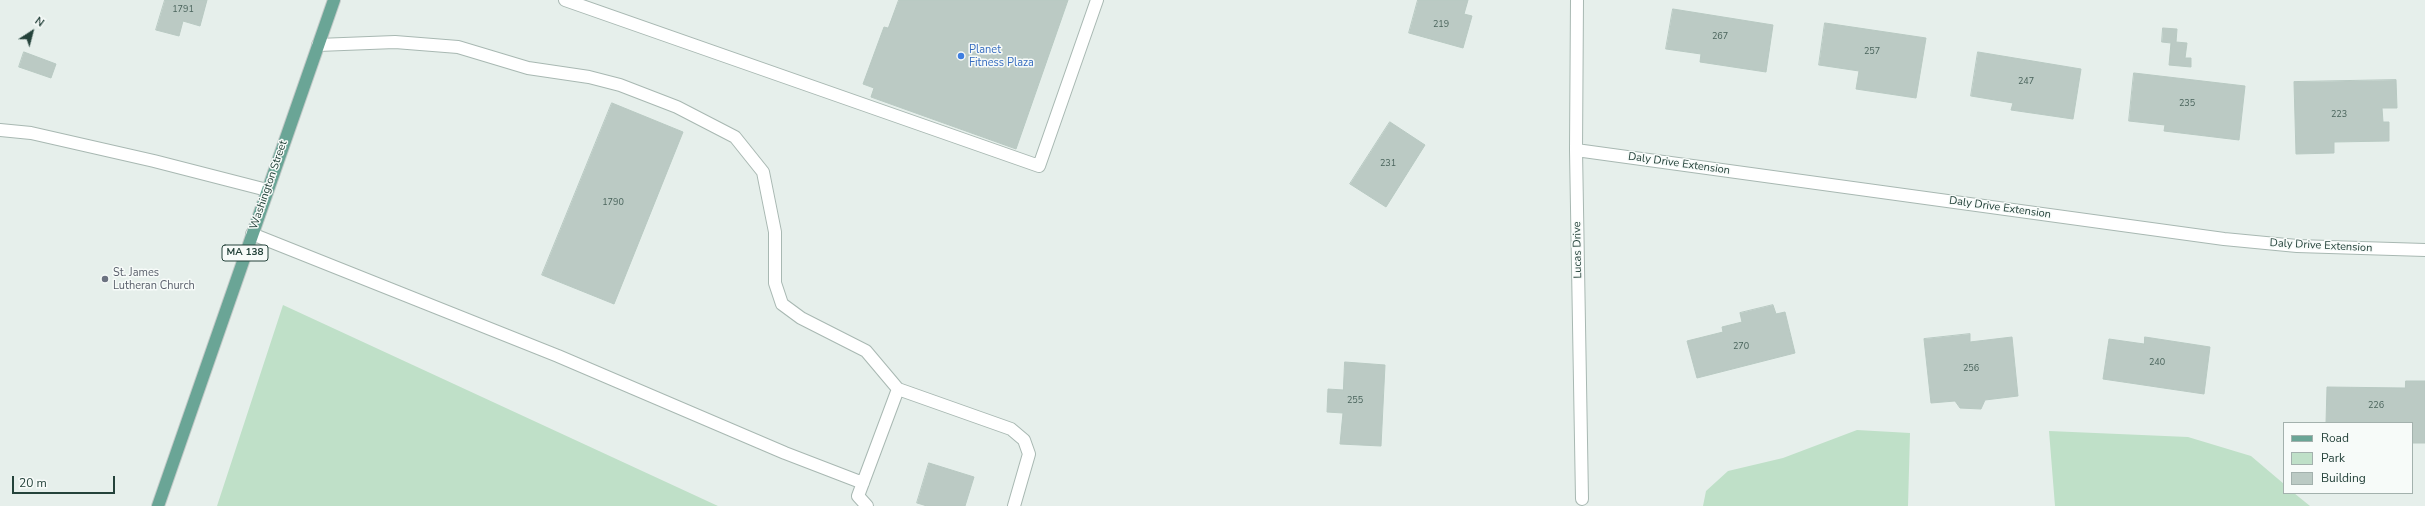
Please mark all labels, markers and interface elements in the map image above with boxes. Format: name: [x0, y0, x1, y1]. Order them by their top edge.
house number: 1791: [172, 5, 194, 15]
north arrow: [12, 12, 52, 52]
text: N: [32, 13, 47, 30]
house number: 219: [1433, 20, 1449, 30]
house number: 267: [1712, 32, 1728, 42]
place label: Planet Fitness Plaza: [969, 43, 1034, 69]
house number: 257: [1864, 47, 1880, 57]
marker: Planet Fitness Plaza: [956, 51, 966, 61]
house number: 247: [2018, 77, 2034, 87]
house number: 235: [2179, 99, 2195, 109]
house number: 223: [2331, 110, 2347, 120]
street label: Washington Street: [248, 139, 290, 231]
street label: Daly Drive Extension: [1627, 150, 1731, 178]
house number: 231: [1380, 159, 1396, 169]
street label: Daly Drive Extension: [1948, 194, 2052, 222]
house number: 1790: [602, 198, 624, 208]
street label: Lucas Drive: [1571, 221, 1585, 279]
street label: Daly Drive Extension: [2269, 237, 2373, 255]
road number: MA 138: [222, 245, 268, 261]
place label: St. James Lutheran Church: [113, 266, 195, 292]
marker: St. James Lutheran Church: [100, 274, 110, 284]
house number: 270: [1733, 342, 1749, 352]
house number: 240: [2149, 358, 2165, 368]
house number: 256: [1963, 364, 1979, 374]
house number: 255: [1347, 396, 1363, 406]
house number: 226: [2368, 401, 2384, 411]
legend: [2283, 422, 2413, 494]
text: Road: [2321, 430, 2349, 446]
text: Park: [2321, 450, 2345, 466]
scale bar: [14, 468, 117, 494]
text: Building: [2321, 470, 2366, 486]
text: 20 m: [19, 475, 47, 491]

